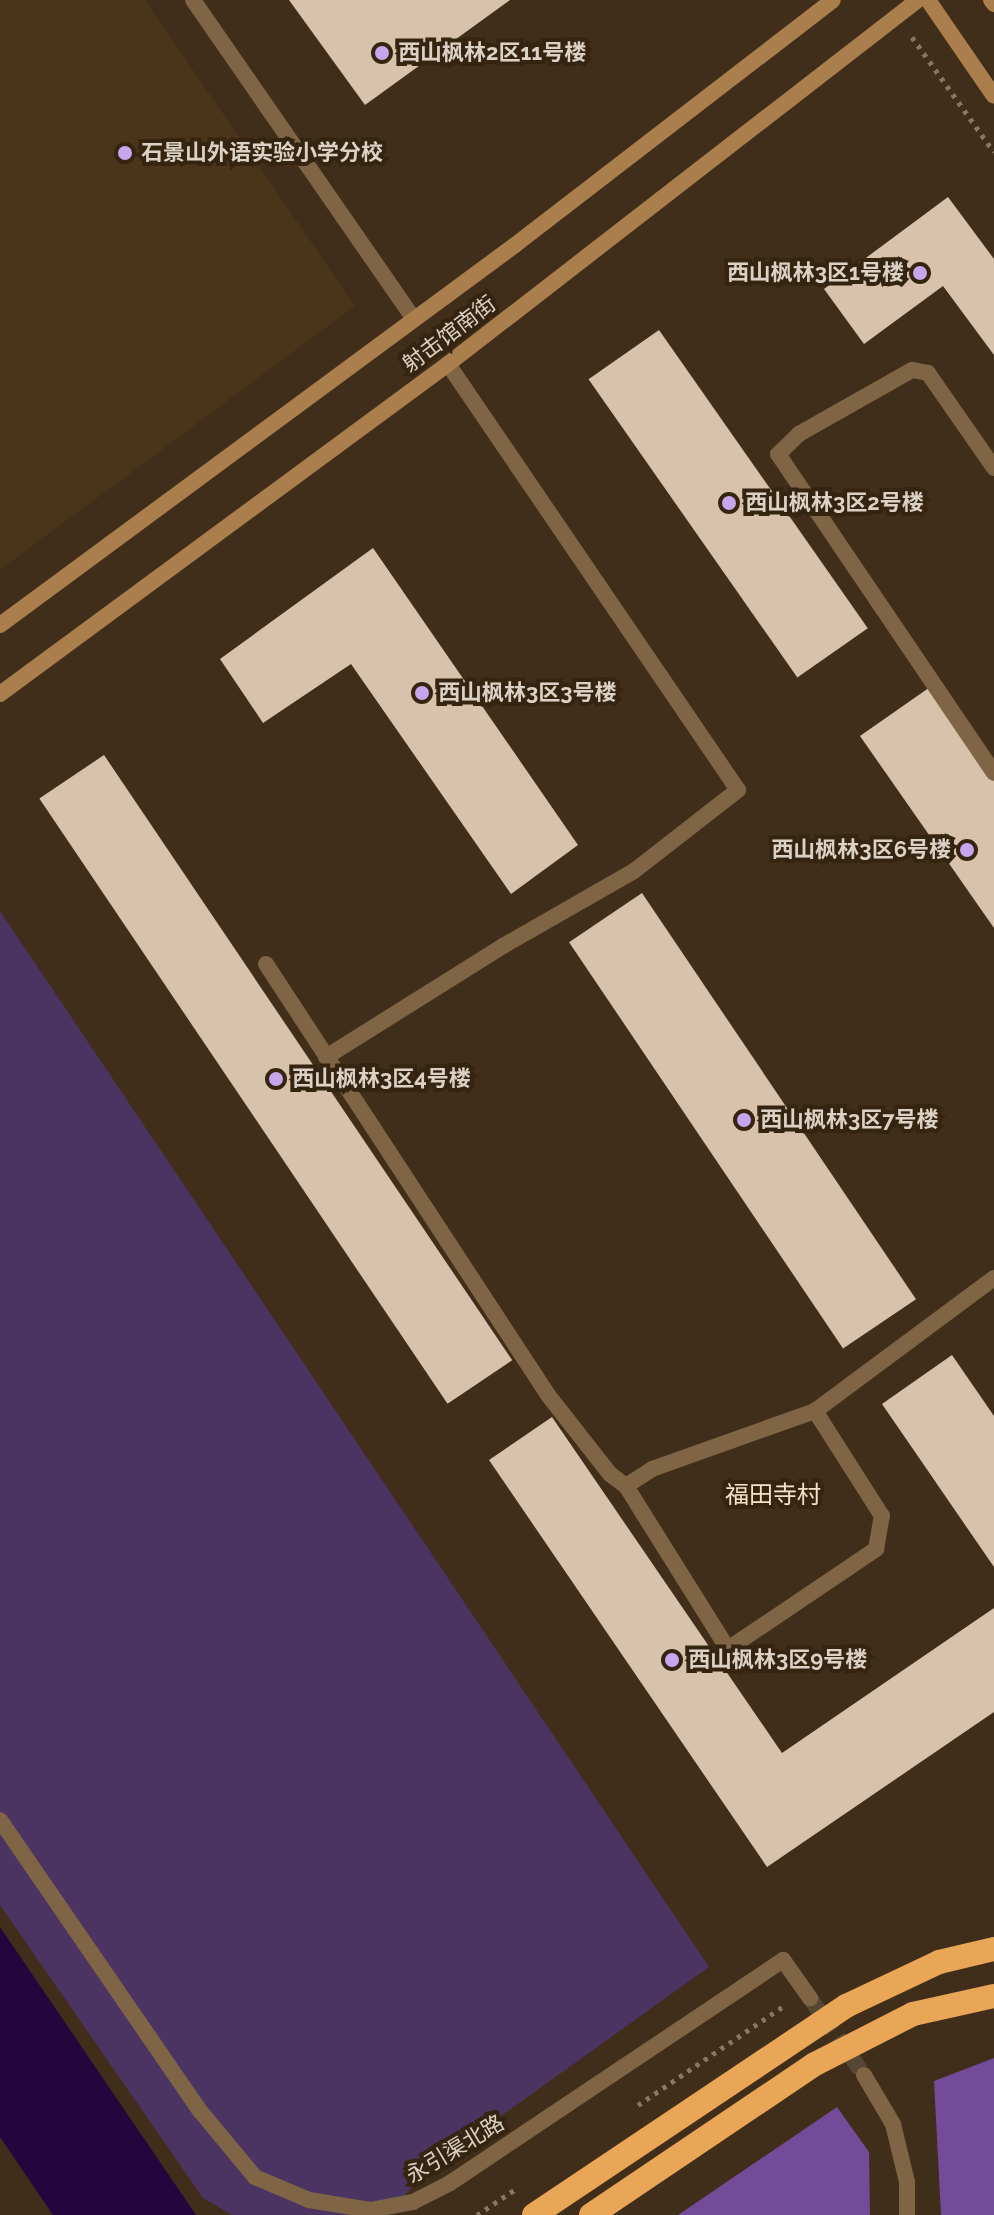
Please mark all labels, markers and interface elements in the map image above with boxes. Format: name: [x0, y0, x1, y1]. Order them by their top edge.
place label: 西山枫林2区11号楼: [398, 40, 586, 66]
marker: 西山枫林2区11号楼: [373, 44, 391, 62]
place label: 石景山外语实验小学分校: [141, 140, 383, 166]
marker: 石景山外语实验小学分校: [116, 144, 134, 162]
place label: 西山枫林3区1号楼: [727, 260, 904, 286]
marker: 西山枫林3区1号楼: [911, 264, 929, 282]
street label: 射击馆南街: [397, 290, 501, 378]
place label: 西山枫林3区2号楼: [745, 490, 924, 516]
marker: 西山枫林3区2号楼: [720, 494, 738, 512]
place label: 西山枫林3区3号楼: [438, 680, 617, 706]
marker: 西山枫林3区3号楼: [413, 684, 431, 702]
place label: 西山枫林3区6号楼: [771, 837, 951, 863]
marker: 西山枫林3区6号楼: [958, 841, 976, 859]
place label: 西山枫林3区4号楼: [292, 1066, 471, 1092]
marker: 西山枫林3区4号楼: [267, 1070, 285, 1088]
place label: 西山枫林3区7号楼: [760, 1107, 939, 1133]
marker: 西山枫林3区7号楼: [735, 1111, 753, 1129]
district label: 福田寺村: [725, 1481, 821, 1509]
place label: 西山枫林3区9号楼: [688, 1647, 867, 1673]
marker: 西山枫林3区9号楼: [663, 1651, 681, 1669]
street label: 永引渠北路: [401, 2109, 509, 2189]

